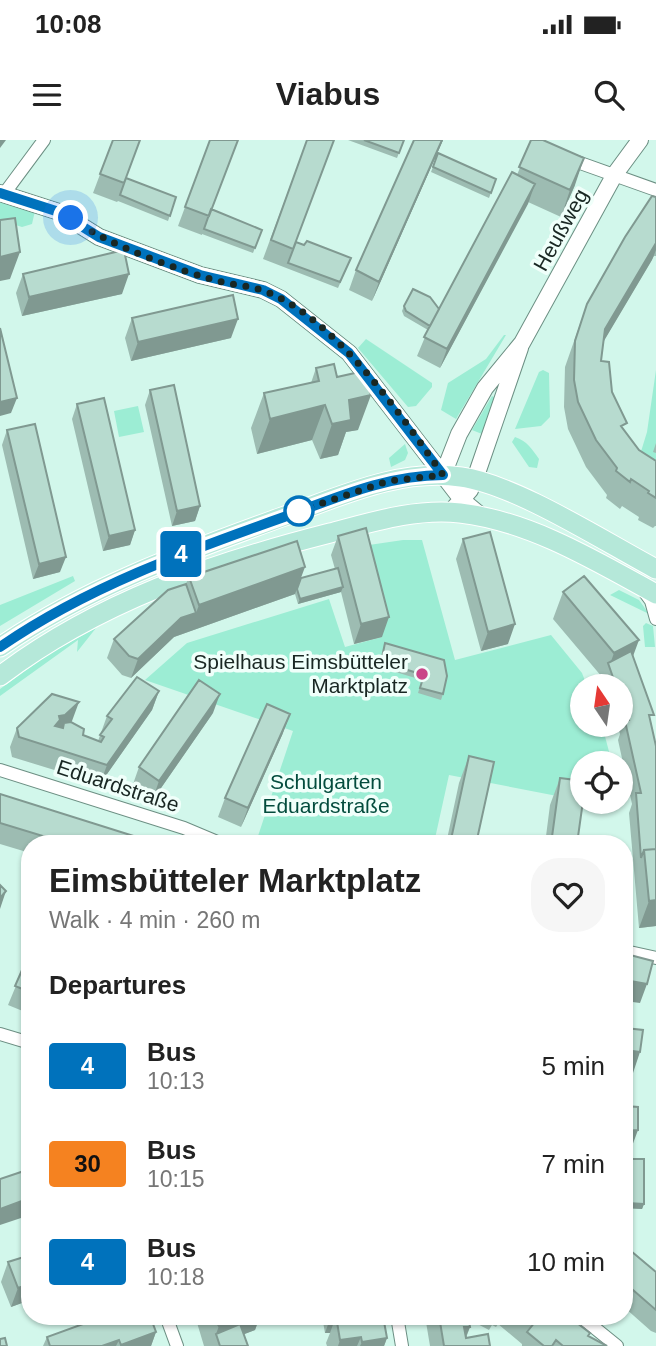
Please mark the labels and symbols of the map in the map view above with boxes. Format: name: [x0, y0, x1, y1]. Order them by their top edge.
street label: Heußweg: [529, 185, 592, 275]
your location: [53, 200, 88, 235]
unlabelled marker: [284, 496, 314, 526]
line badge: 4: [158, 531, 204, 577]
place label: Spielhaus Eimsbütteler Marktplatz: [193, 650, 408, 697]
marker: Spielhaus Eimsbütteler Marktplatz: [414, 666, 430, 682]
north arrow: [570, 674, 634, 737]
street label: Eduardstraße: [54, 755, 182, 816]
park label: Schulgarten Eduardstraße: [262, 770, 390, 817]

